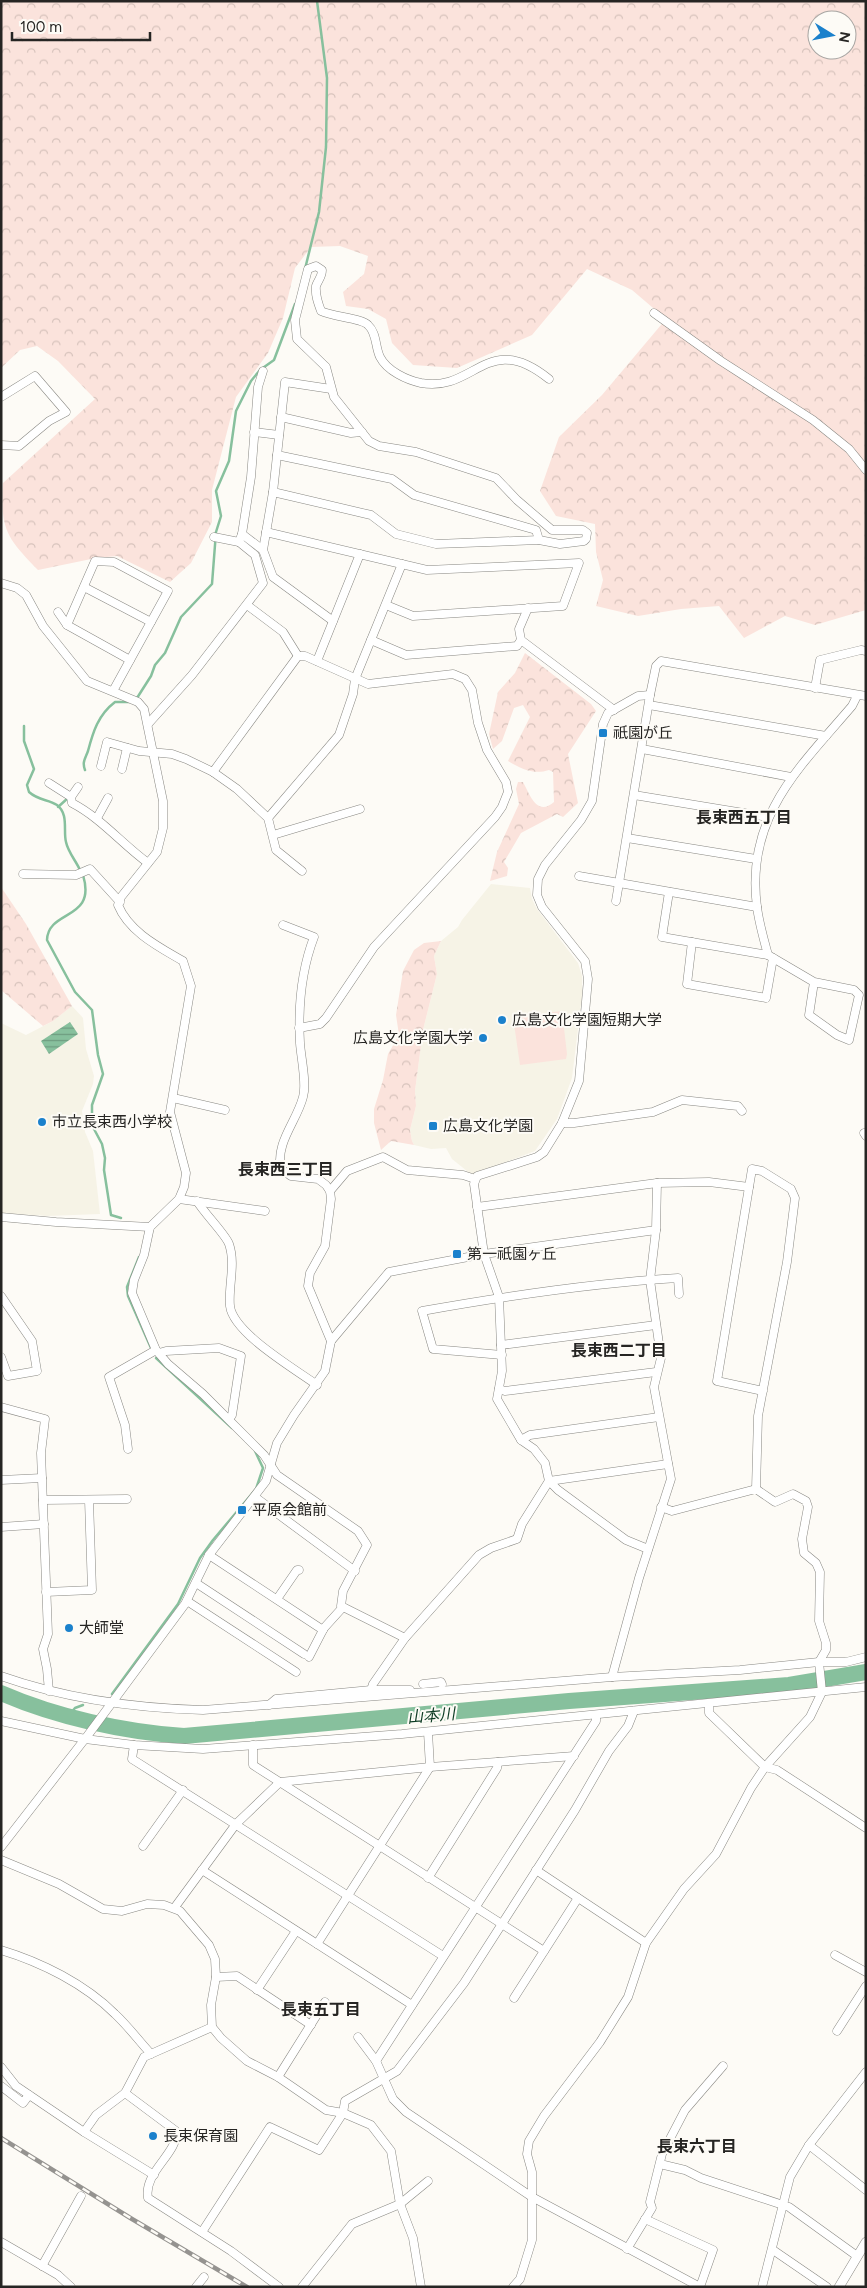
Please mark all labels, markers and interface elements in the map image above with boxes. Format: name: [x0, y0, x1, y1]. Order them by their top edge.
scale bar: [12, 10, 150, 42]
north arrow: [807, 10, 857, 60]
text: 100 m: [20, 18, 62, 36]
text: N: [835, 30, 854, 44]
place label: 祇園が丘: [613, 724, 673, 742]
marker: 祇園が丘: [597, 727, 609, 739]
district label: 長束西五丁目: [696, 808, 792, 827]
place label: 広島文化学園短期大学: [512, 1011, 662, 1029]
marker: 広島文化学園短期大学: [496, 1014, 508, 1026]
place label: 広島文化学園大学: [353, 1029, 473, 1047]
marker: 広島文化学園大学: [477, 1032, 489, 1044]
place label: 市立長束西小学校: [52, 1113, 172, 1131]
marker: 市立長束西小学校: [36, 1116, 48, 1128]
place label: 広島文化学園: [443, 1117, 533, 1135]
marker: 広島文化学園: [427, 1120, 439, 1132]
district label: 長束西三丁目: [238, 1160, 334, 1179]
place label: 第一祇園ヶ丘: [467, 1245, 557, 1263]
marker: 第一祇園ヶ丘: [451, 1248, 463, 1260]
district label: 長束西二丁目: [571, 1341, 667, 1360]
place label: 平原会館前: [252, 1501, 327, 1519]
marker: 平原会館前: [236, 1504, 248, 1516]
place label: 大師堂: [79, 1619, 124, 1637]
marker: 大師堂: [63, 1622, 75, 1634]
water label: 山本川: [406, 1704, 458, 1727]
district label: 長束五丁目: [281, 2000, 361, 2019]
place label: 長束保育園: [163, 2127, 238, 2145]
marker: 長束保育園: [147, 2130, 159, 2142]
district label: 長束六丁目: [657, 2137, 737, 2156]

